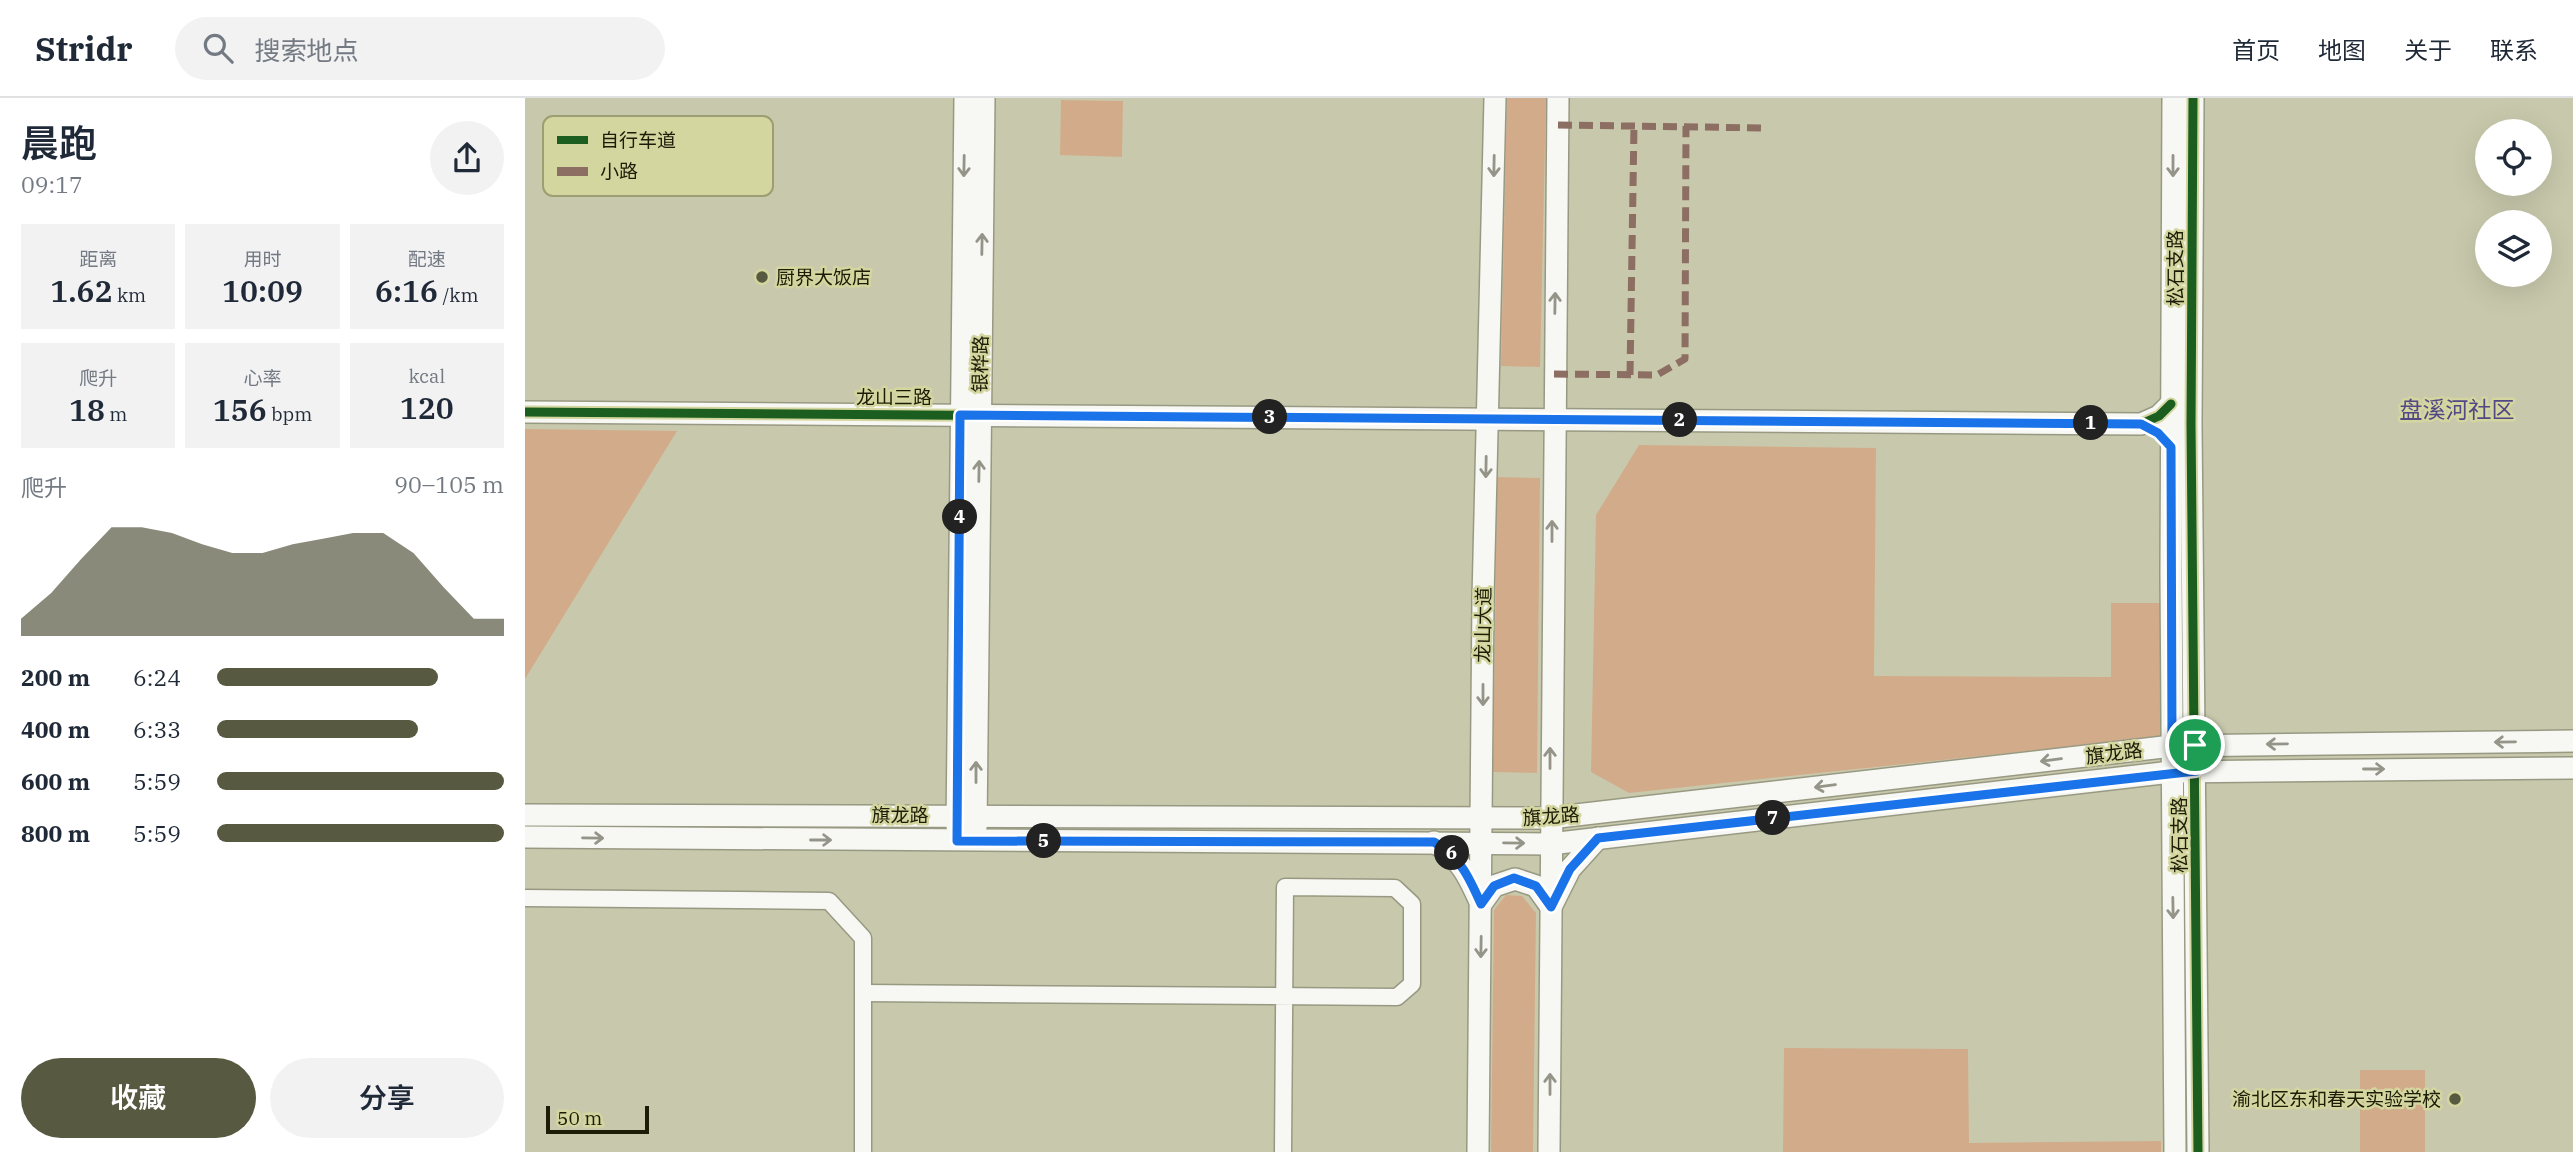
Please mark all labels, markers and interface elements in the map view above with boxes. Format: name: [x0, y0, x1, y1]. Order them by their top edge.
search box: [175, 17, 665, 80]
text: Stridr: [35, 27, 133, 70]
icon: search: [199, 29, 237, 67]
text: 搜索地点: [255, 33, 359, 67]
text: 首页: [2232, 34, 2280, 66]
text: 地图: [2318, 34, 2366, 66]
text: 关于: [2404, 34, 2452, 66]
text: 联系: [2490, 34, 2538, 66]
legend: [543, 116, 773, 196]
text: 晨跑: [21, 118, 97, 167]
map controls: [2475, 119, 2552, 287]
button: locate: [2475, 119, 2552, 196]
button: share: [430, 121, 504, 195]
text: 自行车道: [600, 128, 676, 152]
one-way arrow: [957, 154, 971, 177]
one-way arrow: [1487, 154, 1501, 177]
one-way arrow: [2166, 154, 2180, 177]
text: 小路: [600, 159, 638, 183]
text: 09:17: [21, 169, 83, 199]
button: layers: [2475, 210, 2552, 287]
street label: 松石支路: [2163, 230, 2187, 306]
one-way arrow: [975, 233, 989, 256]
text: 距离: [79, 247, 117, 271]
text: 用时: [243, 247, 282, 271]
text: 配速: [408, 247, 446, 271]
place label: 厨界大饭店: [776, 265, 871, 289]
marker: 厨界大饭店: [754, 269, 770, 285]
text: 1.62: [50, 271, 113, 310]
text: 10:09: [222, 271, 303, 310]
text: 6:16: [375, 271, 438, 310]
text: km: [113, 283, 146, 307]
text: /km: [438, 283, 479, 307]
one-way arrow: [1548, 292, 1562, 315]
street label: 银桦路: [968, 335, 992, 393]
text: kcal: [409, 364, 445, 388]
text: 爬升: [79, 366, 117, 390]
text: 心率: [243, 366, 282, 390]
street label: 龙山三路: [856, 385, 932, 409]
text: 120: [400, 388, 454, 427]
text: 18: [69, 390, 105, 429]
text: 156: [213, 390, 267, 429]
district label: 盘溪河社区: [2400, 394, 2515, 424]
pin: 3: [1253, 400, 1287, 434]
text: m: [105, 402, 127, 426]
text: bpm: [267, 402, 312, 426]
pin: 2: [1663, 402, 1697, 438]
text: 3: [1264, 404, 1275, 428]
pin: 1: [2073, 406, 2109, 440]
text: 2: [1674, 407, 1685, 431]
text: 1: [2085, 410, 2096, 434]
one-way arrow: [1479, 455, 1493, 478]
one-way arrow: [972, 460, 986, 483]
text: 90–105 m: [394, 469, 504, 499]
text: 爬升: [21, 472, 67, 502]
pin: 4: [943, 500, 977, 534]
text: 4: [954, 504, 965, 528]
one-way arrow: [1545, 520, 1559, 543]
street label: 龙山大道: [1470, 587, 1496, 663]
text: 200 m: [21, 662, 90, 692]
text: 6:24: [133, 662, 181, 692]
one-way arrow: [1476, 683, 1490, 706]
text: 400 m: [21, 714, 90, 744]
text: 6:33: [133, 714, 181, 744]
pin: [2165, 715, 2225, 775]
icon: arrive: [2176, 726, 2214, 764]
one-way arrow: [2494, 735, 2517, 749]
street label: 旗龙路: [2084, 738, 2144, 768]
one-way arrow: [2266, 738, 2289, 751]
one-way arrow: [1543, 747, 1557, 770]
one-way arrow: [2040, 754, 2062, 767]
one-way arrow: [969, 761, 983, 784]
one-way arrow: [2362, 763, 2385, 776]
text: 600 m: [21, 766, 90, 796]
text: 5:59: [133, 766, 181, 796]
one-way arrow: [1814, 780, 1836, 793]
street label: 松石支路: [2167, 797, 2191, 873]
pin: 7: [1755, 800, 1791, 836]
street label: 旗龙路: [1522, 802, 1580, 830]
street label: 旗龙路: [871, 803, 929, 827]
text: 7: [1767, 805, 1778, 829]
text: 800 m: [21, 818, 90, 848]
text: 5:59: [133, 818, 181, 848]
pin: 5: [1027, 824, 1061, 858]
text: 5: [1038, 828, 1049, 852]
one-way arrow: [581, 831, 604, 845]
one-way arrow: [809, 833, 832, 847]
pin: 6: [1434, 836, 1469, 870]
one-way arrow: [1502, 836, 1525, 850]
text: 6: [1446, 840, 1457, 864]
one-way arrow: [2166, 896, 2180, 919]
one-way arrow: [1474, 935, 1487, 958]
button: 收藏: [21, 1058, 256, 1138]
button: 分享: [270, 1058, 504, 1138]
one-way arrow: [1543, 1073, 1557, 1096]
place label: 渝北区东和春天实验学校: [2232, 1087, 2441, 1111]
marker: 渝北区东和春天实验学校: [2447, 1091, 2463, 1107]
scale bar: [546, 1103, 649, 1135]
text: 50 m: [557, 1106, 602, 1130]

